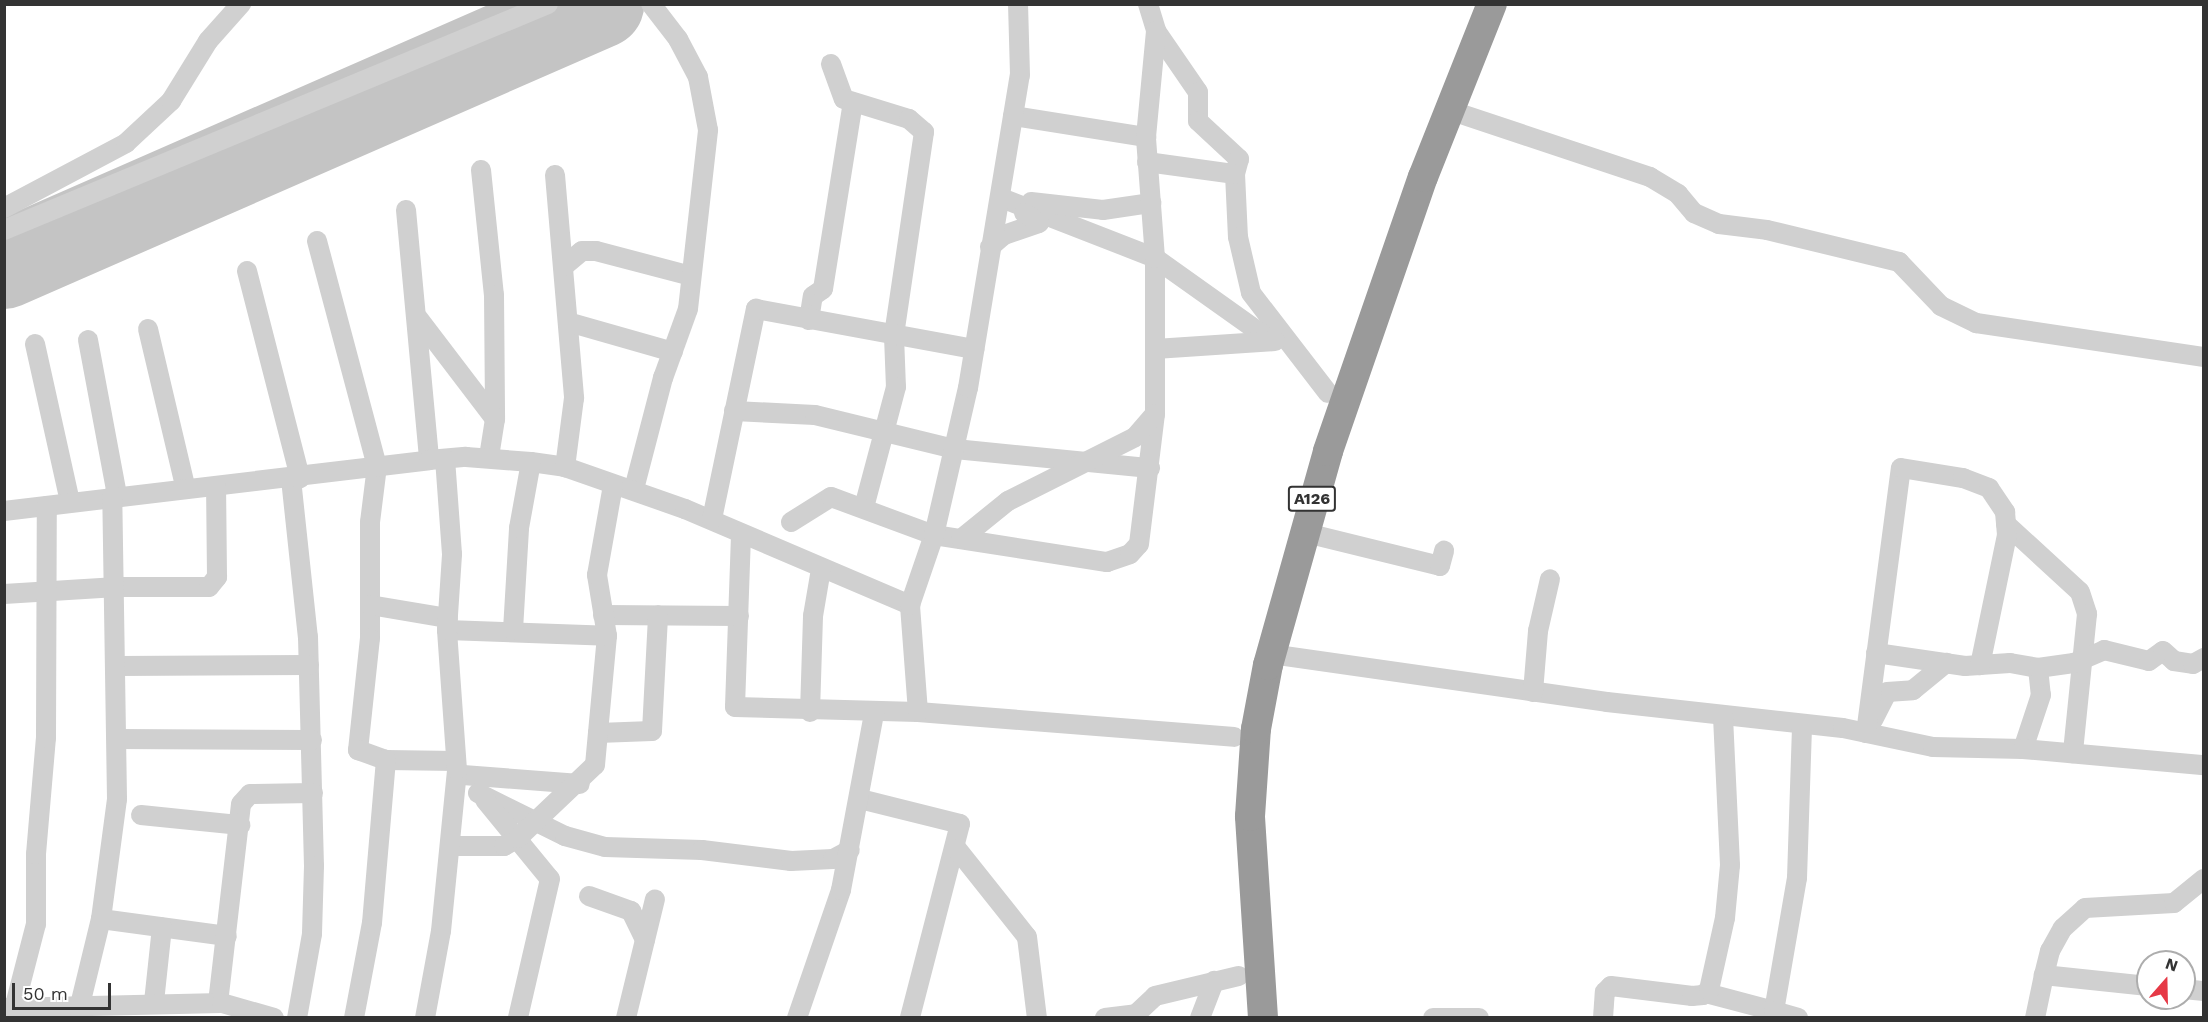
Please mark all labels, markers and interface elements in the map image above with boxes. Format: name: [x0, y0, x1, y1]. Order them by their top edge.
road number: A126: [1286, 486, 1338, 512]
north arrow: [2136, 950, 2196, 1010]
text: N: [2163, 954, 2180, 975]
scale bar: [15, 971, 114, 1009]
text: 50 m: [23, 983, 68, 1004]

